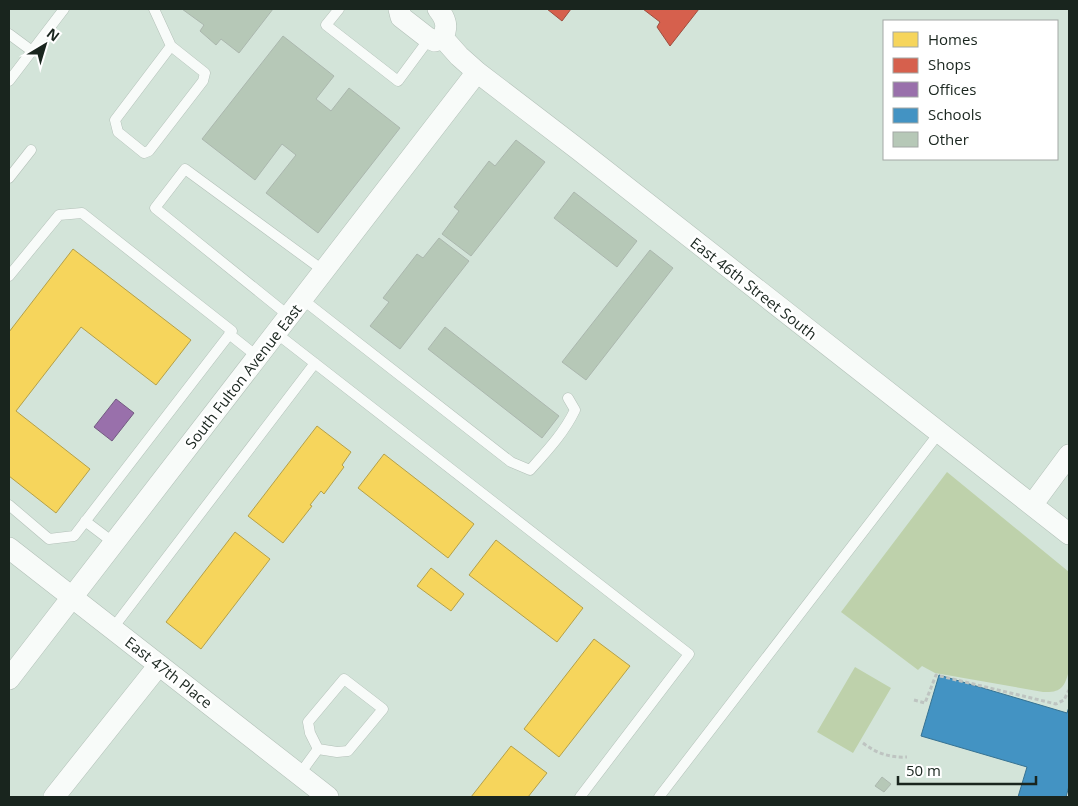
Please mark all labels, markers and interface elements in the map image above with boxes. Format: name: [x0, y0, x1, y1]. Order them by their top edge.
north arrow: [20, 20, 70, 70]
legend: [883, 20, 1058, 160]
text: N: [43, 23, 64, 45]
text: Homes: [928, 29, 978, 49]
text: Shops: [928, 54, 971, 74]
text: Offices: [928, 79, 976, 99]
text: Schools: [928, 104, 982, 124]
text: Other: [928, 129, 969, 149]
street label: East 46th Street South: [687, 232, 821, 344]
street label: South Fulton Avenue East: [180, 300, 306, 452]
street label: East 47th Place: [121, 632, 217, 712]
scale bar: [898, 754, 1036, 786]
text: 50 m: [906, 760, 941, 780]

